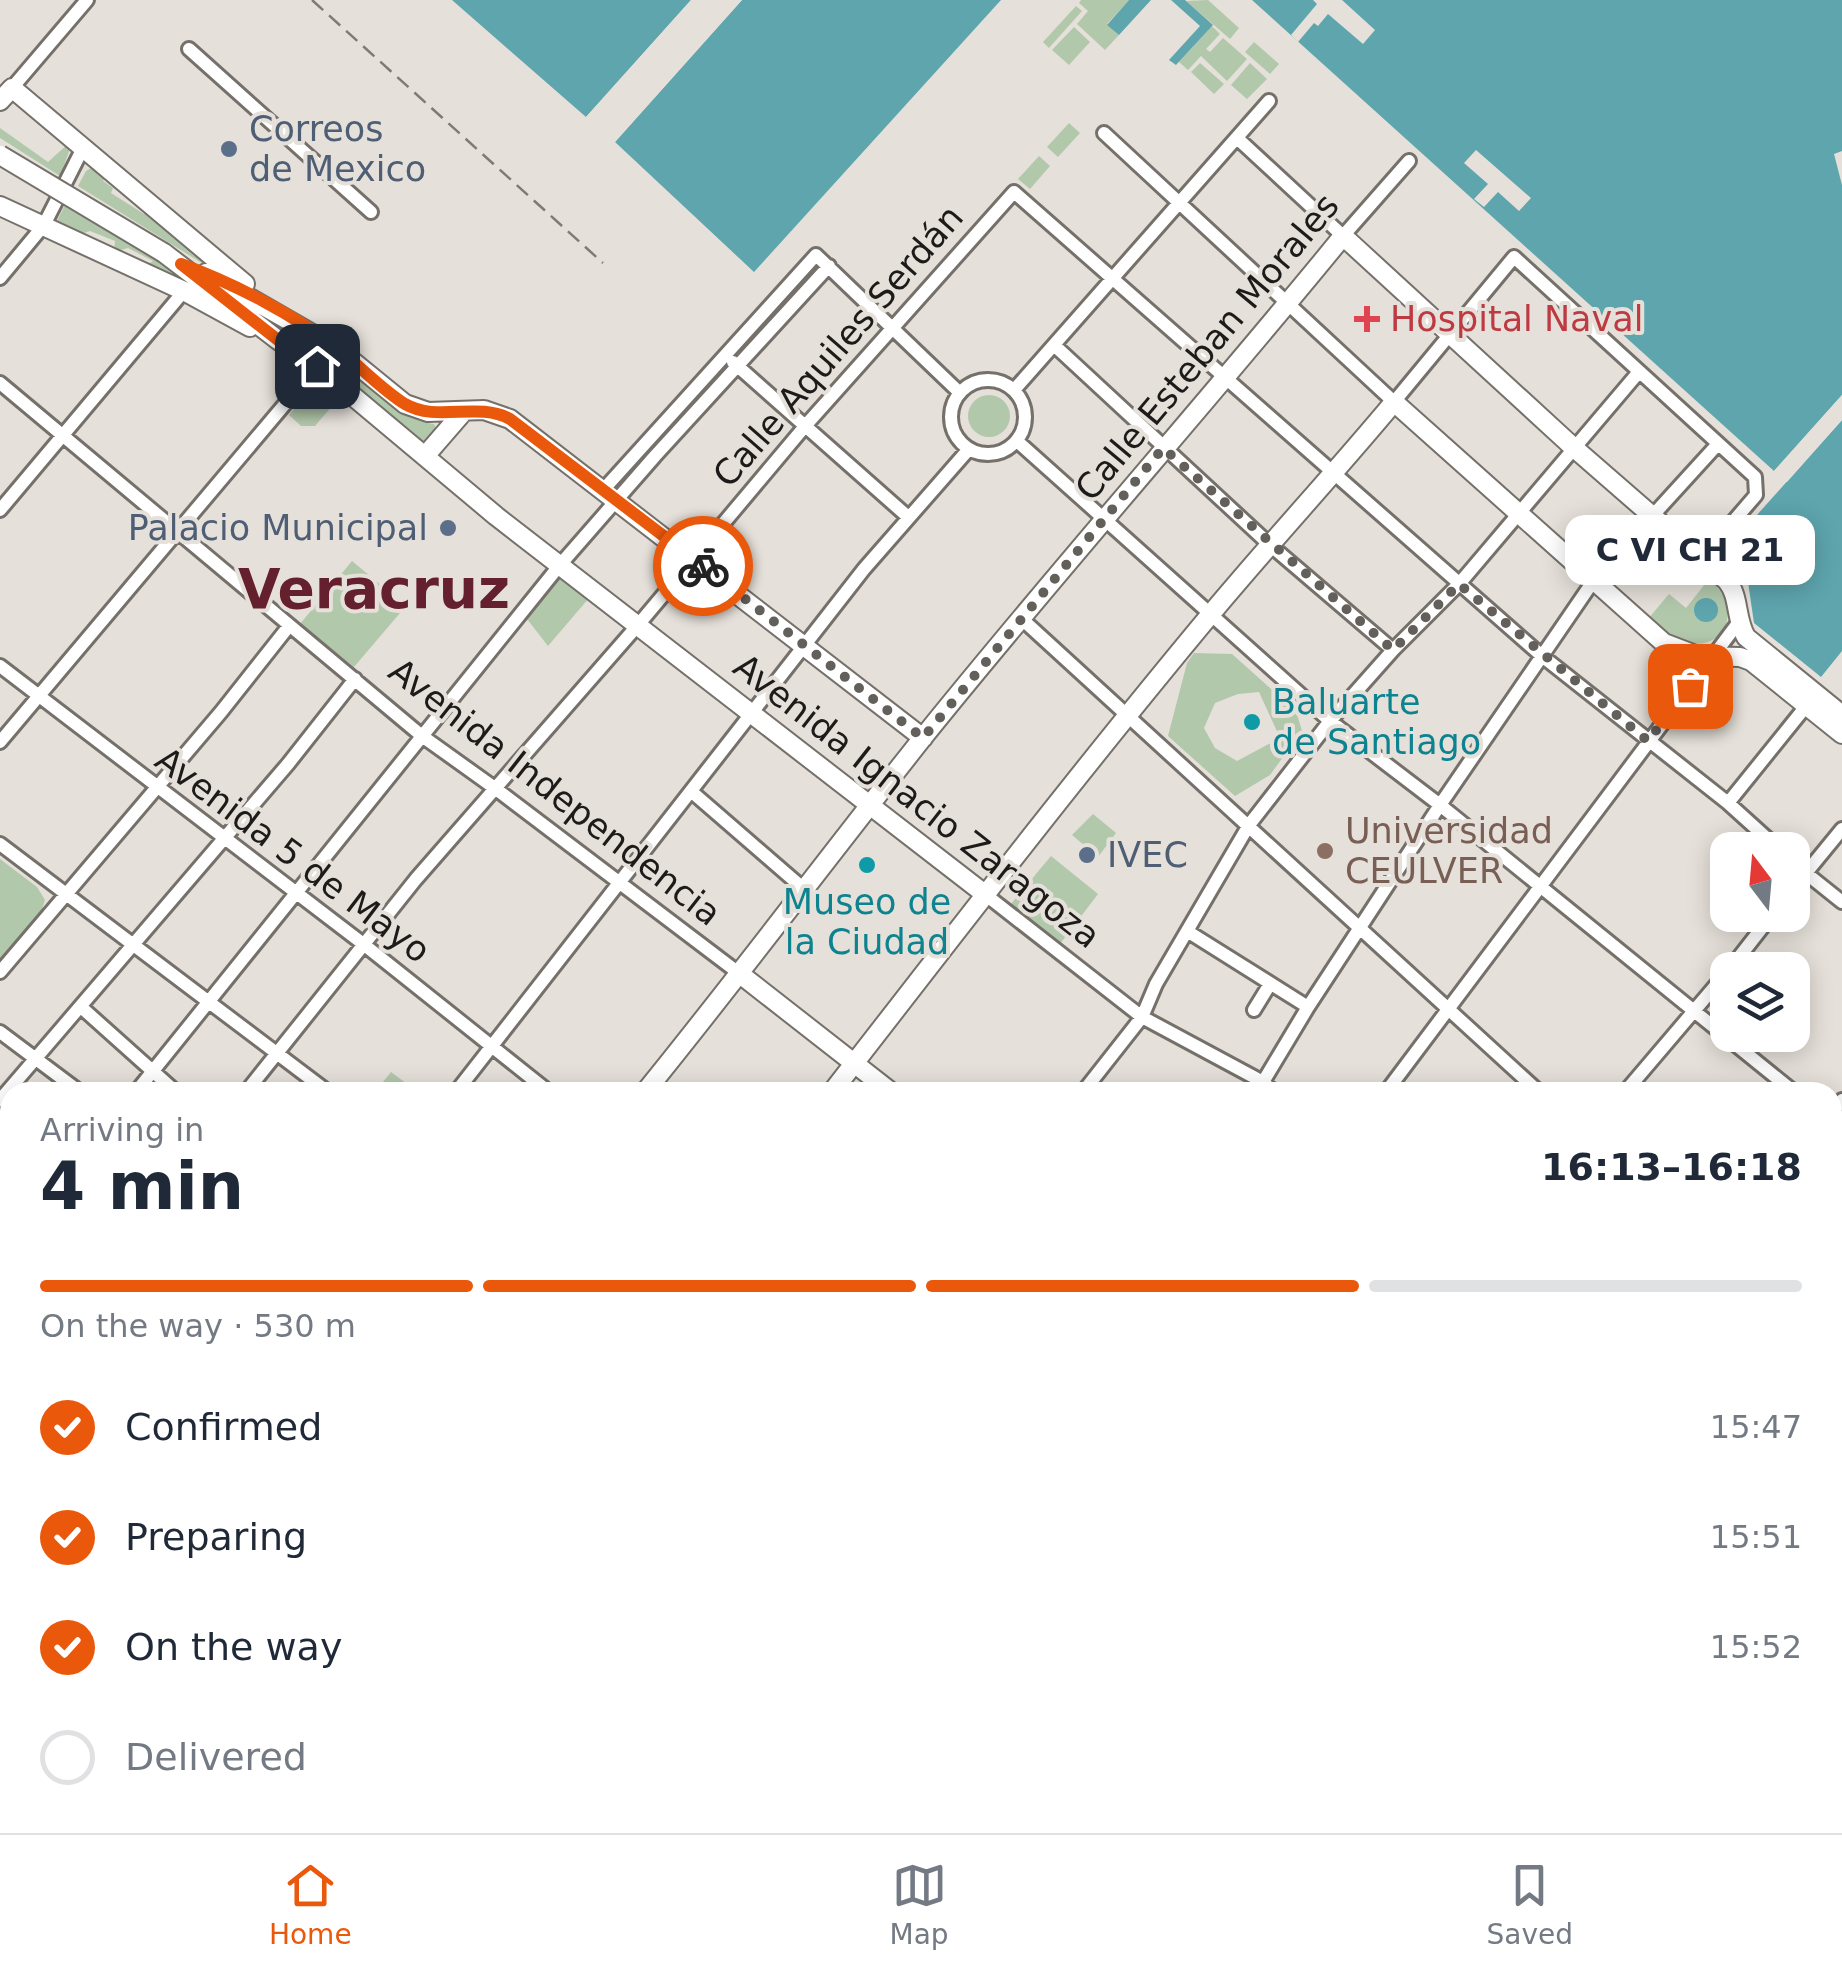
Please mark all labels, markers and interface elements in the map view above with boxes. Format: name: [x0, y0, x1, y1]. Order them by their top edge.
place label: Correos de Mexico: [249, 109, 426, 189]
marker: Correos de Mexico: [218, 138, 240, 160]
street label: Calle Esteban Morales: [1067, 186, 1347, 508]
street label: Calle Aquiles Serdán: [705, 197, 971, 495]
place label: Hospital Naval: [1390, 299, 1643, 339]
marker: Hospital Naval: [1354, 306, 1380, 332]
pin: [275, 324, 360, 409]
icon: home: [290, 339, 345, 394]
place label: Palacio Municipal: [128, 508, 428, 548]
courier: [653, 516, 753, 616]
callout: C VI CH 21: [1565, 516, 1815, 586]
marker: Palacio Municipal: [437, 517, 459, 539]
text: C VI CH 21: [1596, 531, 1784, 569]
icon: bike: [676, 539, 731, 594]
district label: Veracruz: [238, 557, 510, 621]
pin: [1648, 644, 1733, 729]
street label: Avenida Ignacio Zaragoza: [726, 646, 1108, 956]
street label: Avenida Independencia: [381, 650, 729, 934]
icon: bag: [1663, 659, 1718, 714]
place label: Baluarte de Santiago: [1272, 682, 1481, 762]
marker: Baluarte de Santiago: [1241, 711, 1263, 733]
street label: Avenida 5 de Mayo: [148, 739, 438, 971]
place label: Universidad CEULVER: [1345, 811, 1553, 891]
north arrow: [1710, 832, 1810, 932]
map controls: [1710, 832, 1810, 1052]
place label: IVEC: [1107, 835, 1188, 875]
marker: Universidad CEULVER: [1314, 840, 1336, 862]
marker: IVEC: [1076, 844, 1098, 866]
marker: Museo de la Ciudad: [856, 854, 878, 876]
place label: Museo de la Ciudad: [783, 882, 951, 962]
button: layers: [1710, 952, 1810, 1052]
text: Arriving in: [40, 1111, 204, 1149]
text: 16:13–16:18: [1541, 1145, 1802, 1189]
text: 4 min: [40, 1149, 244, 1224]
text: On the way · 530 m: [40, 1307, 356, 1345]
icon: check: [40, 1400, 95, 1455]
text: Confirmed: [125, 1405, 322, 1449]
text: 15:47: [1710, 1408, 1802, 1446]
icon: check: [40, 1510, 95, 1565]
text: Preparing: [125, 1515, 307, 1559]
text: 15:51: [1710, 1518, 1802, 1556]
icon: check: [40, 1620, 95, 1675]
text: On the way: [125, 1625, 342, 1669]
text: 15:52: [1710, 1628, 1802, 1666]
text: Delivered: [125, 1735, 307, 1779]
tab: Home: [269, 1858, 352, 1951]
tab: Map: [890, 1858, 949, 1951]
tab: Saved: [1487, 1858, 1573, 1951]

